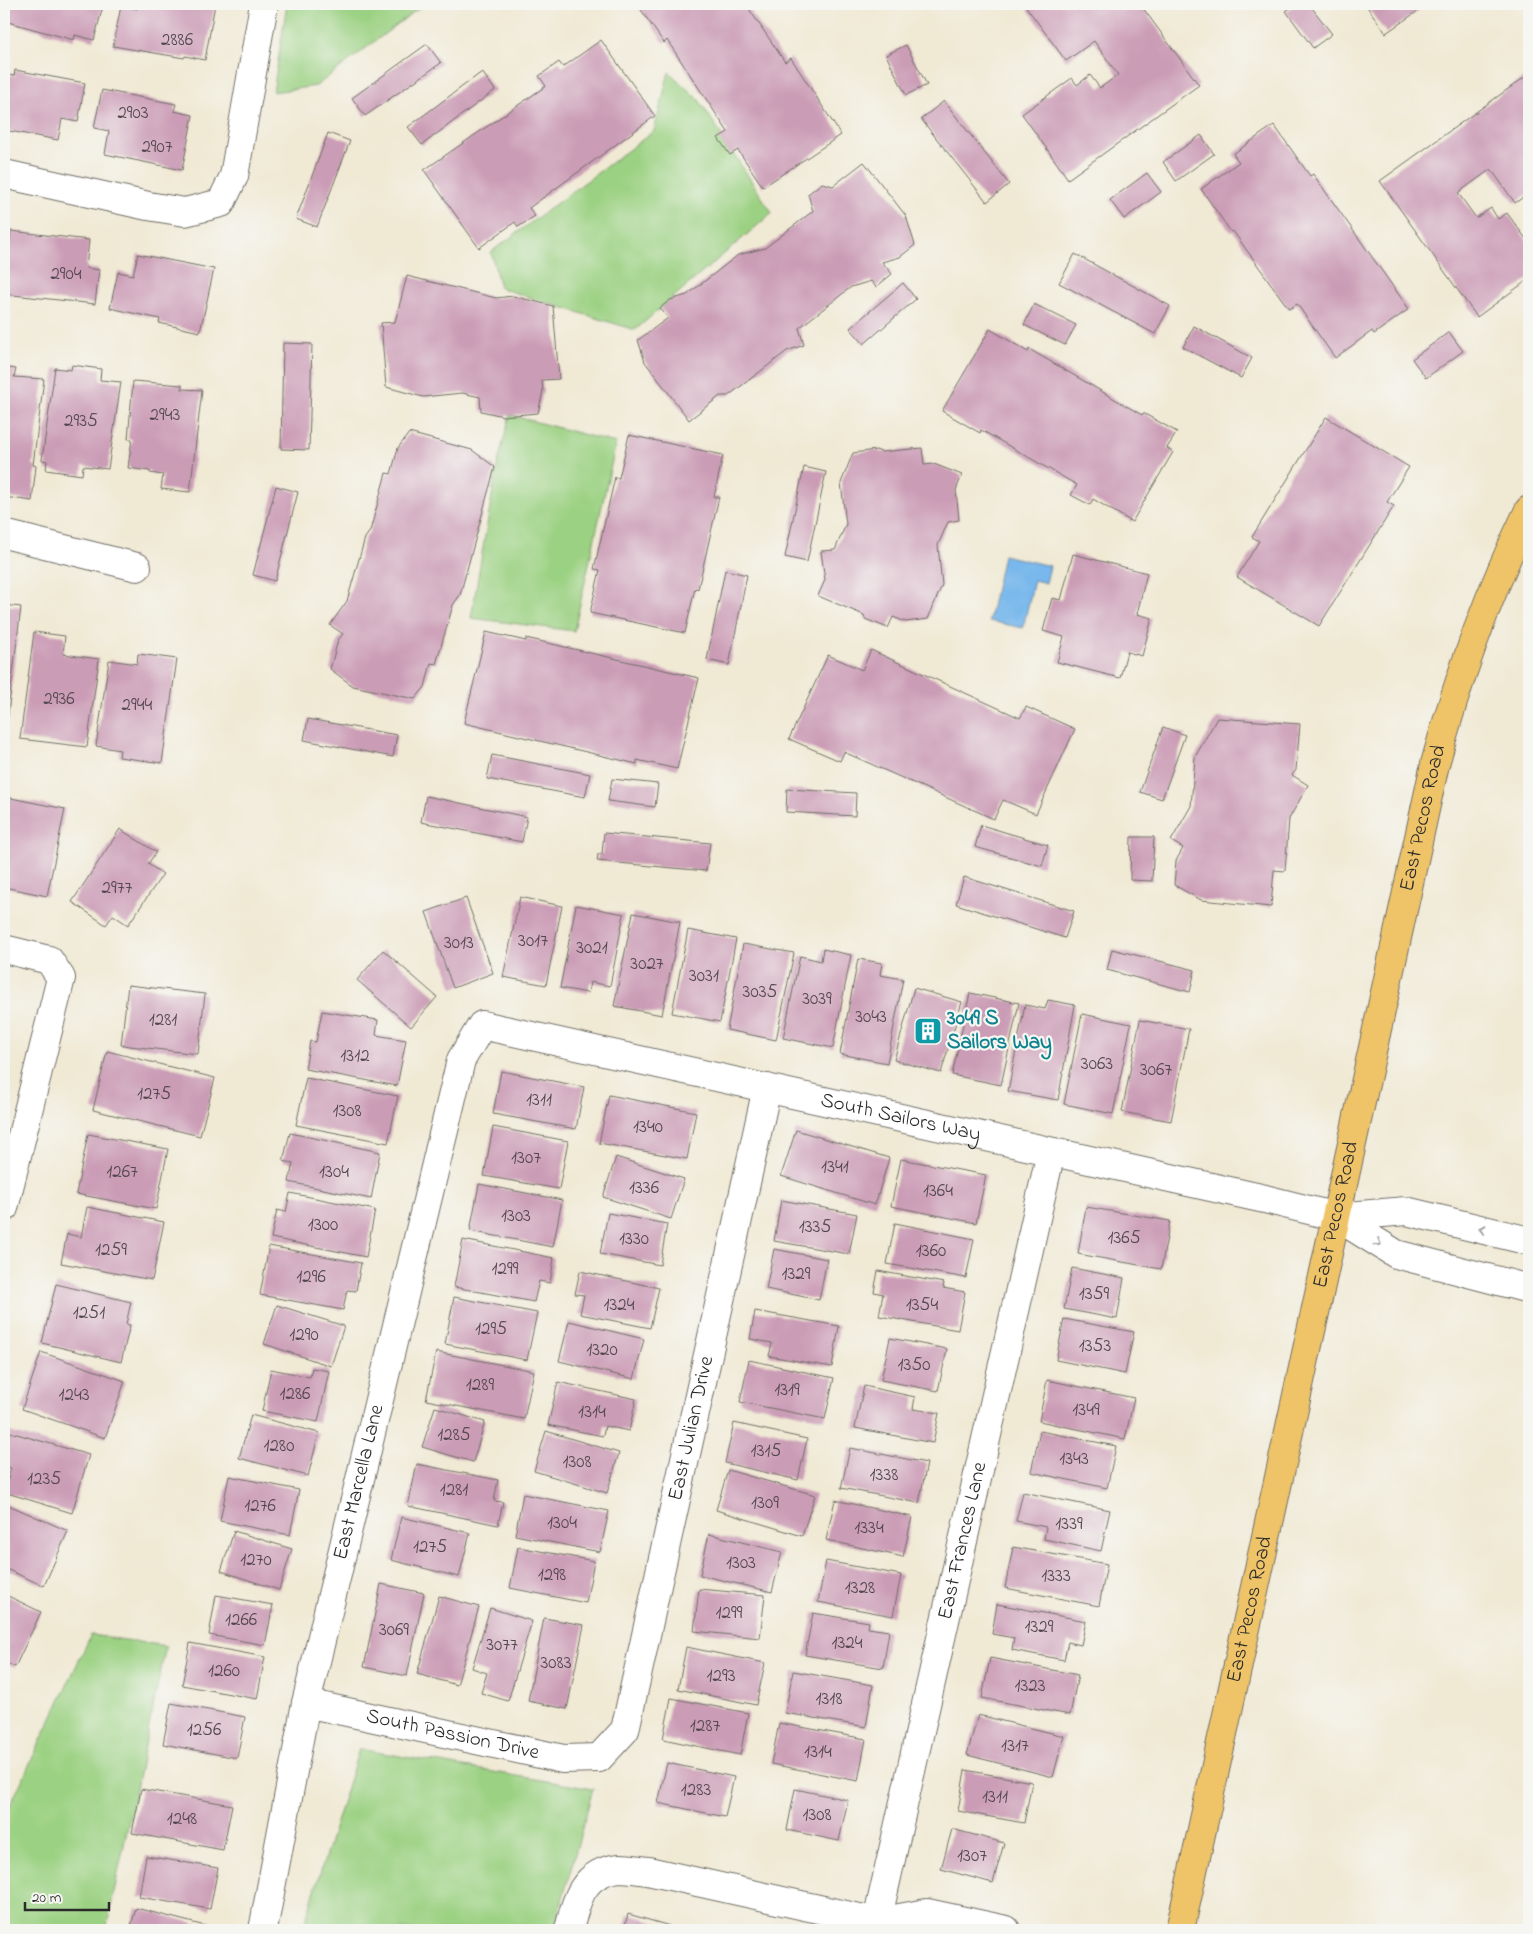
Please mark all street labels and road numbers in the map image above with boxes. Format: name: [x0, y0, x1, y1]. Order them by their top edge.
street label: East Pecos Road: [1393, 741, 1455, 894]
street label: South Sailors Way: [817, 1086, 984, 1152]
street label: East Pecos Road: [1306, 1139, 1367, 1291]
street label: East Julian Drive: [661, 1353, 722, 1504]
street label: East Marcella Lane: [326, 1401, 393, 1563]
street label: East Frances Lane: [931, 1459, 996, 1623]
street label: East Pecos Road: [1219, 1533, 1281, 1686]
street label: South Passion Drive: [363, 1701, 543, 1769]

